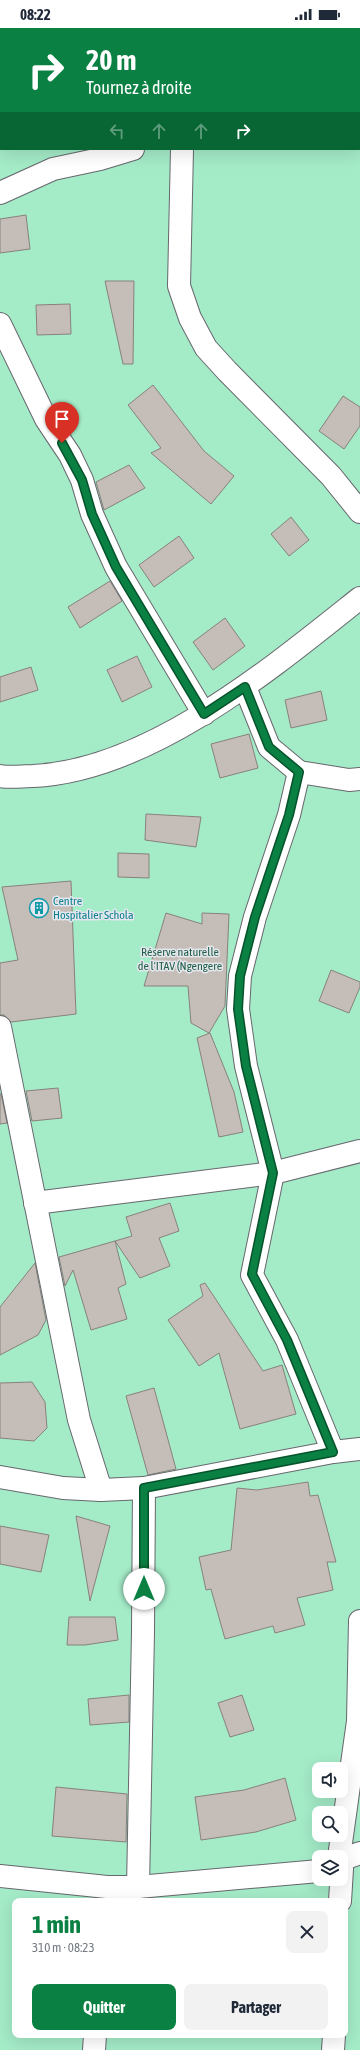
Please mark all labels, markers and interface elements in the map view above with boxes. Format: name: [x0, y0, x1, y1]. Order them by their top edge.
text: 08:22: [20, 6, 51, 23]
icon: right: [20, 44, 72, 96]
text: 20 m: [86, 44, 136, 76]
text: Tournez à droite: [86, 77, 192, 98]
icon: left: [106, 120, 128, 142]
icon: ahead: [148, 120, 170, 142]
icon: ahead: [190, 120, 212, 142]
icon: right: [232, 120, 254, 142]
pin: [45, 402, 79, 443]
icon: arrive: [51, 408, 73, 430]
place label: Centre Hospitalier Schola: [53, 894, 134, 922]
building icon: Centre Hospitalier Schola: [28, 897, 50, 919]
park label: Réserve naturelle de l'ITAV (Ngengere: [138, 945, 222, 973]
position arrow: [123, 1568, 165, 1610]
map controls: [312, 1762, 348, 1886]
button: sound: [312, 1762, 348, 1798]
button: search: [312, 1806, 348, 1842]
button: layers: [312, 1850, 348, 1886]
text: 1 min: [32, 1911, 81, 1938]
button: close: [286, 1911, 328, 1953]
text: 310 m · 08:23: [32, 1940, 95, 1955]
button: Quitter: [32, 1984, 176, 2030]
button: Partager: [184, 1984, 328, 2030]

